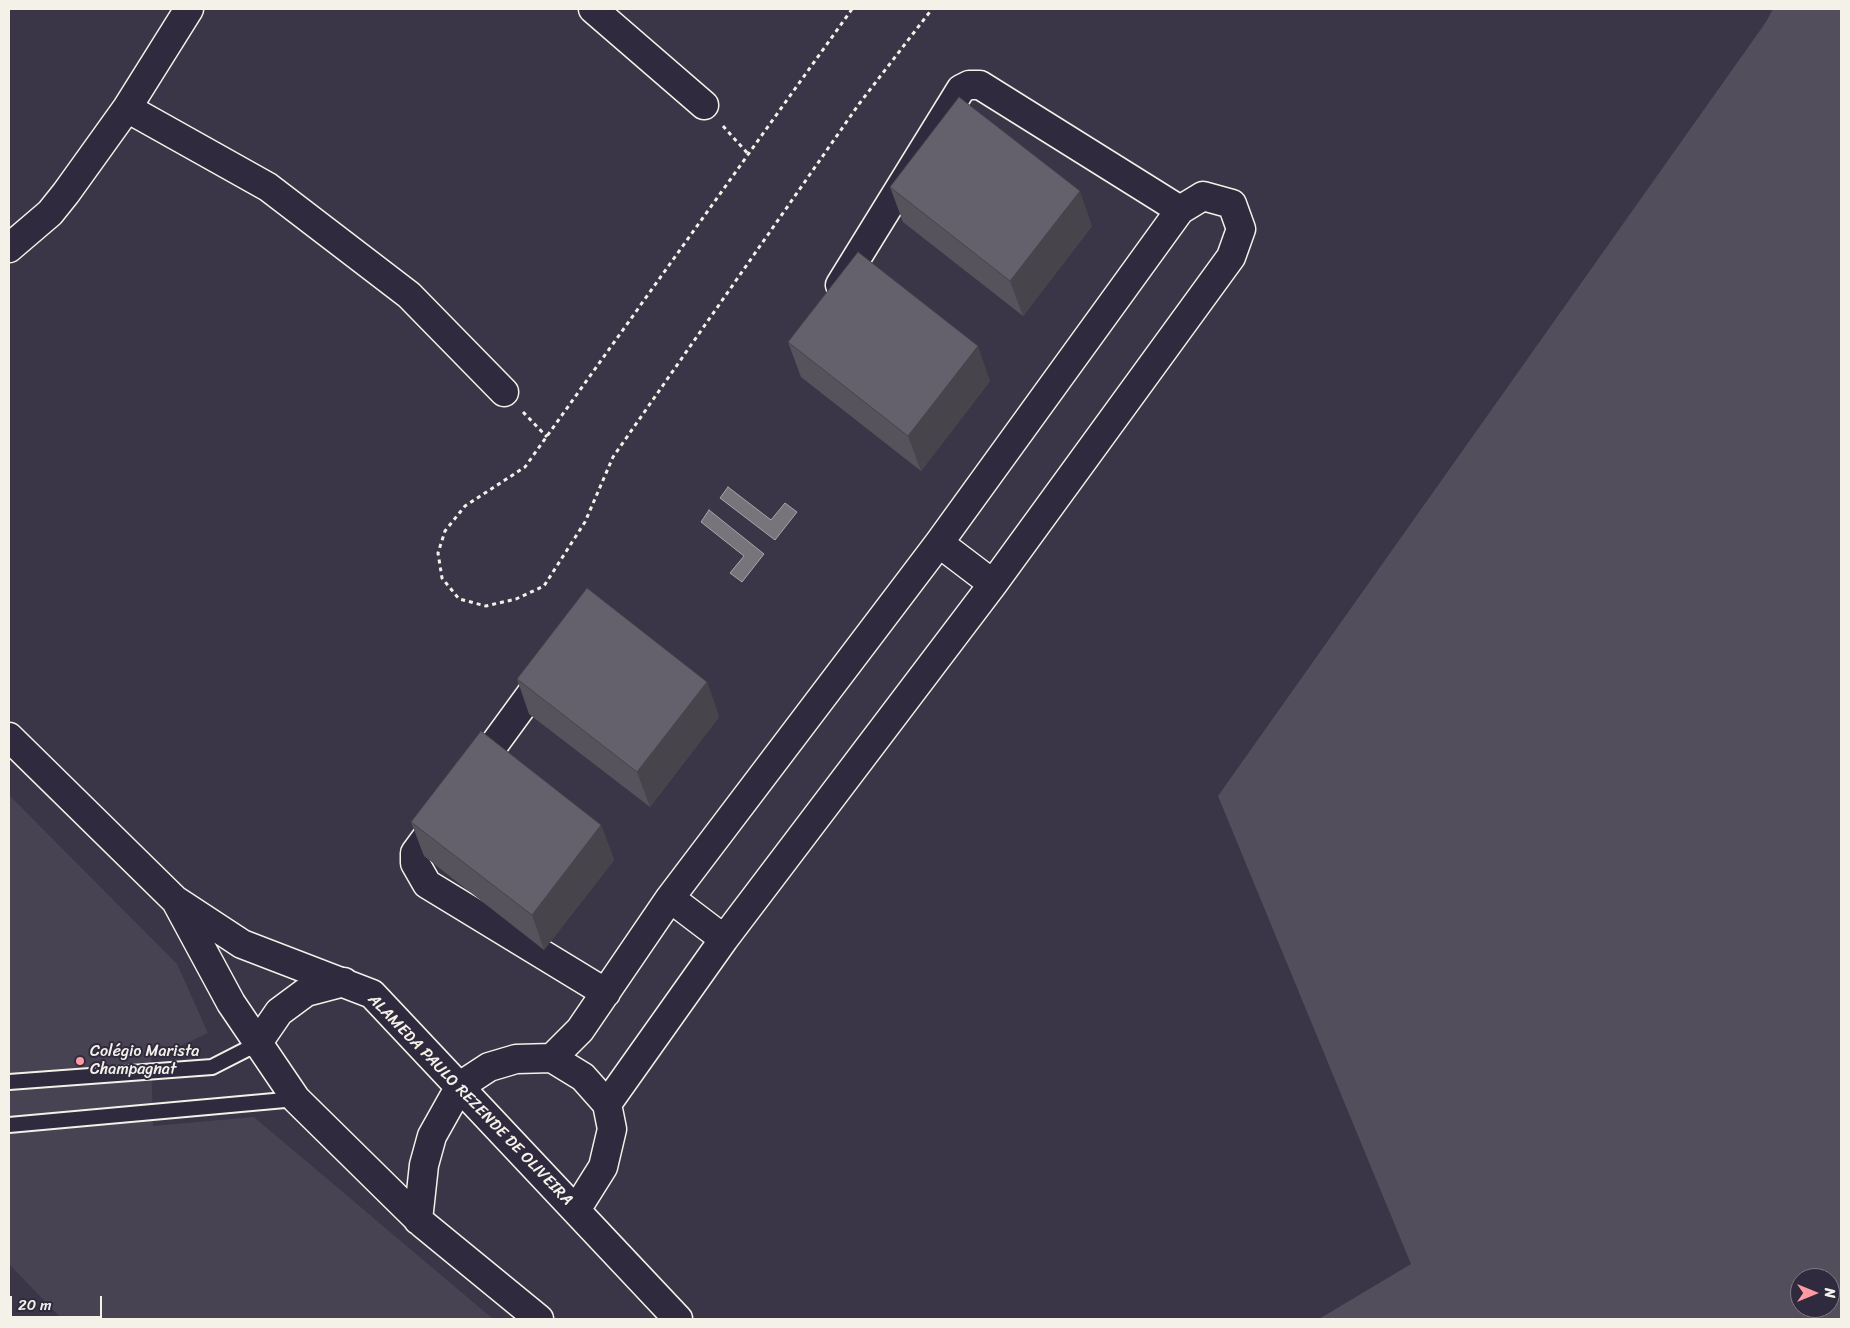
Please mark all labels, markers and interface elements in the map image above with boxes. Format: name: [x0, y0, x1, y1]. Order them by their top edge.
street label: ALAMEDA PAULO REZENDE DE OLIVEIRA: [364, 990, 576, 1210]
place label: Colégio Marista Champagnat: [90, 1042, 199, 1080]
marker: Colégio Marista Champagnat: [74, 1055, 86, 1067]
north arrow: [1790, 1268, 1840, 1318]
scale bar: [12, 1286, 105, 1318]
text: N: [1817, 1288, 1842, 1298]
text: 20 m: [18, 1292, 52, 1318]

